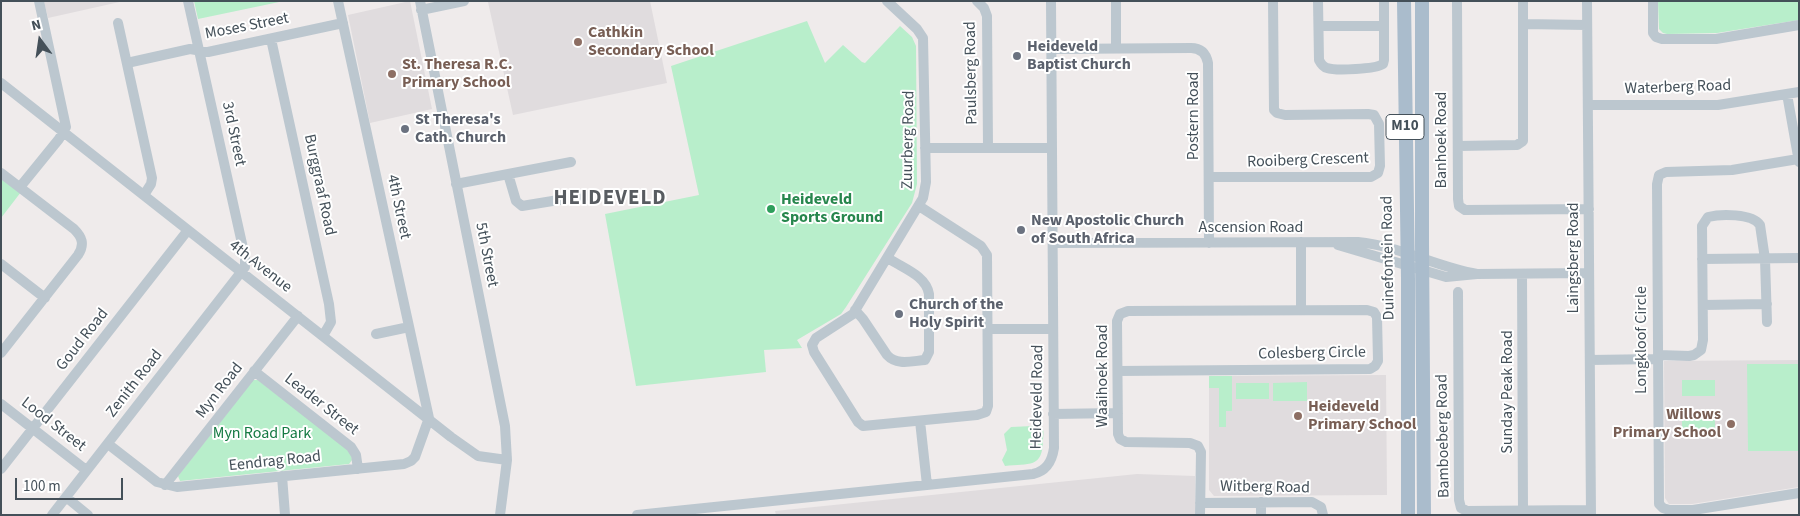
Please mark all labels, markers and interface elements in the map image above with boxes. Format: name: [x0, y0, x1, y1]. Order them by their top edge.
street label: Moses Street: [203, 9, 291, 45]
north arrow: [15, 15, 65, 65]
text: N: [29, 15, 43, 36]
street label: Paulsberg Road: [961, 21, 983, 125]
place label: Cathkin Secondary School: [588, 23, 714, 61]
marker: Cathkin Secondary School: [572, 36, 584, 48]
place label: Heideveld Baptist Church: [1027, 37, 1131, 75]
marker: Heideveld Baptist Church: [1011, 50, 1023, 62]
place label: St. Theresa R.C. Primary School: [402, 55, 513, 93]
marker: St. Theresa R.C. Primary School: [386, 68, 398, 80]
street label: Postern Road: [1184, 72, 1204, 160]
street label: Waterberg Road: [1624, 77, 1732, 99]
street label: Zuurberg Road: [899, 90, 919, 190]
street label: Banhoek Road: [1432, 92, 1452, 188]
street label: 3rd Street: [217, 100, 249, 168]
place label: St Theresa's Cath. Church: [415, 110, 506, 148]
road number: M10: [1386, 114, 1424, 140]
marker: St Theresa's Cath. Church: [399, 123, 411, 135]
street label: Burggraaf Road: [299, 133, 339, 237]
street label: Rooiberg Crescent: [1247, 149, 1369, 173]
street label: 4th Street: [382, 173, 414, 241]
district label: HEIDEVELD: [552, 186, 668, 212]
place label: Heideveld Sports Ground: [781, 190, 883, 228]
street label: Duinefontein Road: [1378, 196, 1400, 320]
street label: Laingsberg Road: [1564, 202, 1584, 314]
marker: Heideveld Sports Ground: [765, 203, 777, 215]
place label: New Apostolic Church of South Africa: [1031, 211, 1184, 249]
street label: Ascension Road: [1198, 218, 1304, 238]
street label: 5th Street: [470, 221, 502, 289]
marker: New Apostolic Church of South Africa: [1015, 224, 1027, 236]
street label: 4th Avenue: [225, 236, 295, 298]
street label: Longkloof Circle: [1632, 286, 1652, 394]
place label: Church of the Holy Spirit: [909, 295, 1004, 333]
street label: Goud Road: [53, 305, 113, 375]
marker: Church of the Holy Spirit: [893, 308, 905, 320]
street label: Waaihoek Road: [1093, 324, 1113, 428]
street label: Sunday Peak Road: [1498, 330, 1518, 454]
street label: Colesberg Circle: [1258, 343, 1366, 365]
street label: Heideveld Road: [1027, 344, 1049, 450]
street label: Zenith Road: [103, 346, 167, 422]
street label: Myn Road: [192, 359, 248, 423]
street label: Leader Street: [280, 370, 362, 440]
street label: Bamboeberg Road: [1433, 374, 1455, 498]
street label: Lood Street: [17, 394, 89, 456]
place label: Heideveld Primary School: [1308, 397, 1416, 435]
place label: Willows Primary School: [1613, 405, 1721, 443]
marker: Heideveld Primary School: [1292, 410, 1304, 422]
marker: Willows Primary School: [1725, 418, 1737, 430]
park label: Myn Road Park: [213, 424, 311, 444]
street label: Eendrag Road: [228, 448, 322, 476]
scale bar: [18, 468, 125, 500]
text: 100 m: [23, 476, 61, 497]
street label: Witberg Road: [1220, 478, 1310, 498]

